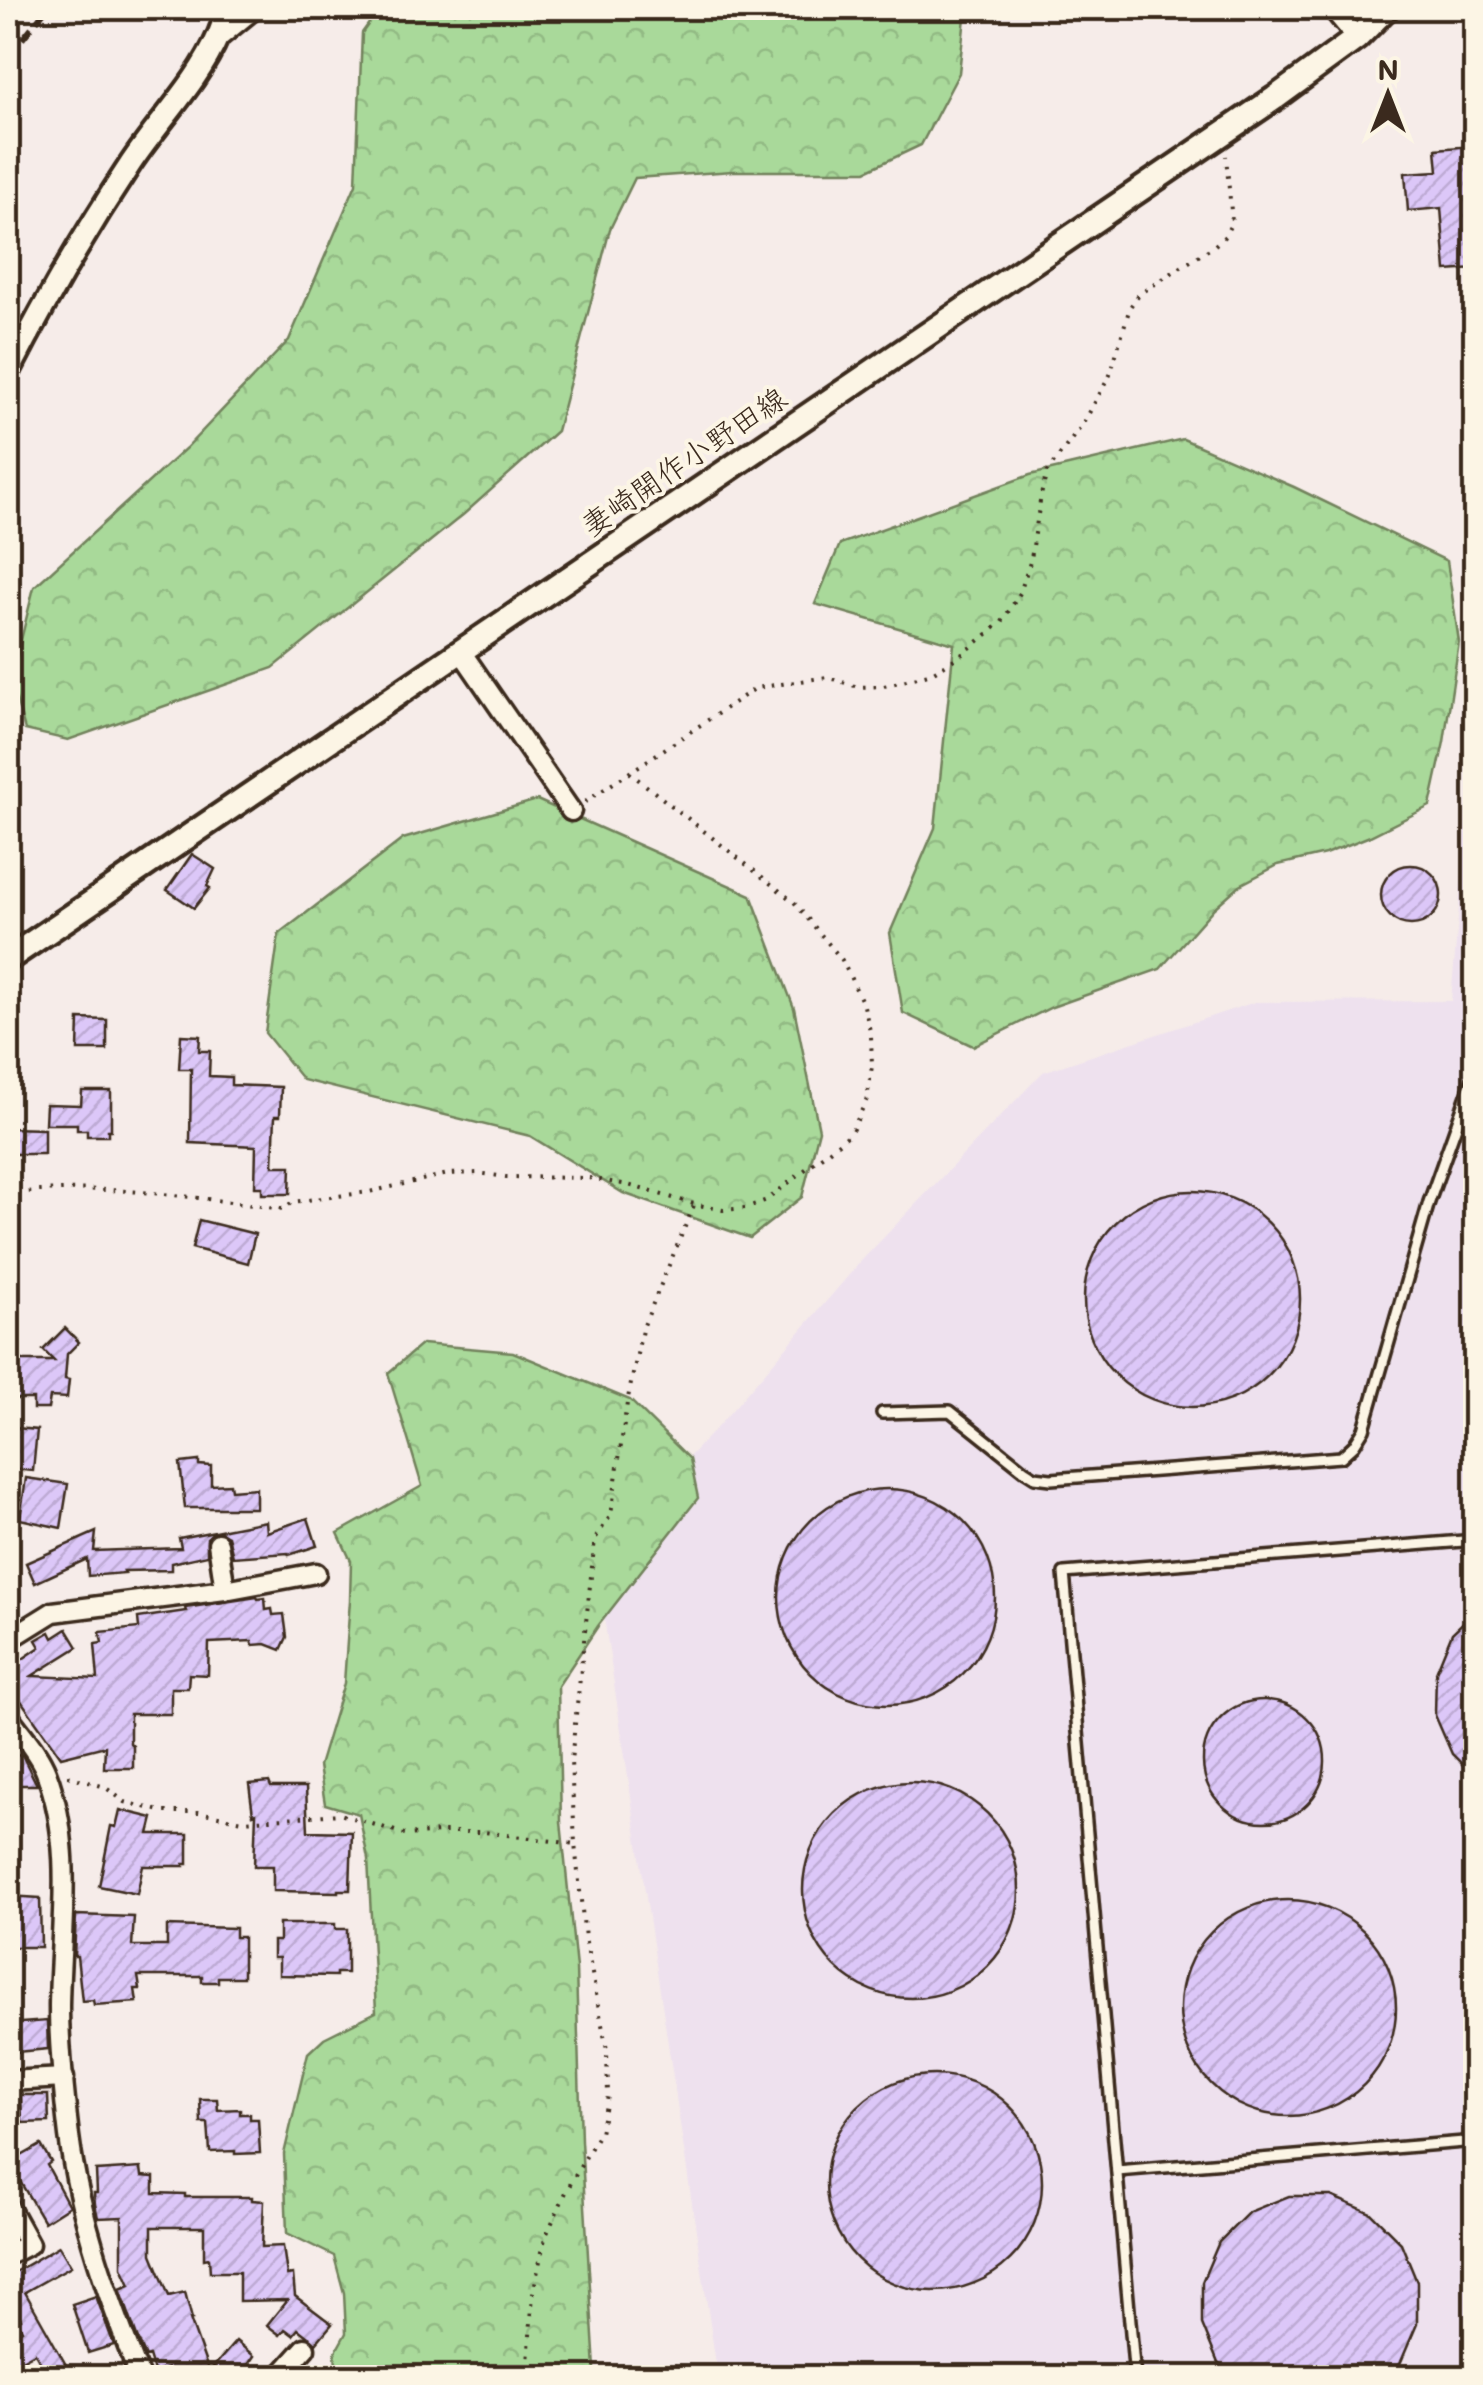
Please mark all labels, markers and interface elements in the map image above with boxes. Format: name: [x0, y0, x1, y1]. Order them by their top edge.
north arrow: [1338, 45, 1438, 145]
text: N: [1377, 51, 1399, 87]
street label: 妻崎開作小野田線: [572, 377, 794, 544]

